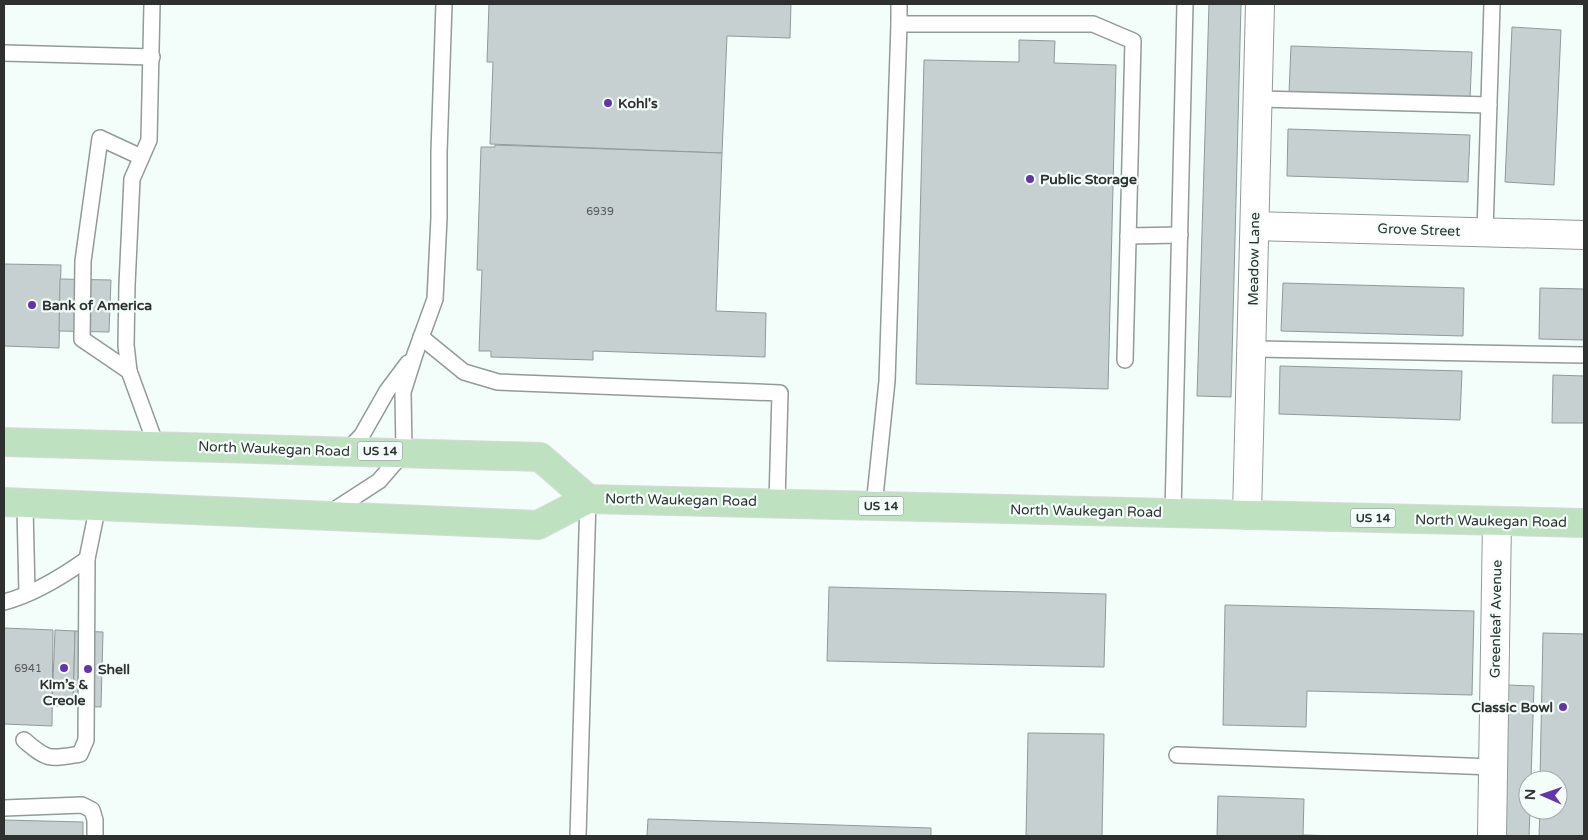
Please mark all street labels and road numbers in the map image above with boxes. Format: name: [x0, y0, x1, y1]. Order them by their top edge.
street label: Meadow Lane: [1245, 212, 1263, 306]
street label: Grove Street: [1377, 220, 1461, 240]
street label: North Waukegan Road: [198, 438, 350, 460]
road number: US 14: [358, 442, 402, 461]
street label: North Waukegan Road: [605, 490, 757, 510]
road number: US 14: [858, 496, 904, 516]
street label: North Waukegan Road: [1010, 501, 1162, 521]
road number: US 14: [1350, 508, 1396, 528]
street label: North Waukegan Road: [1415, 511, 1567, 531]
street label: Greenleaf Avenue: [1486, 560, 1506, 678]

